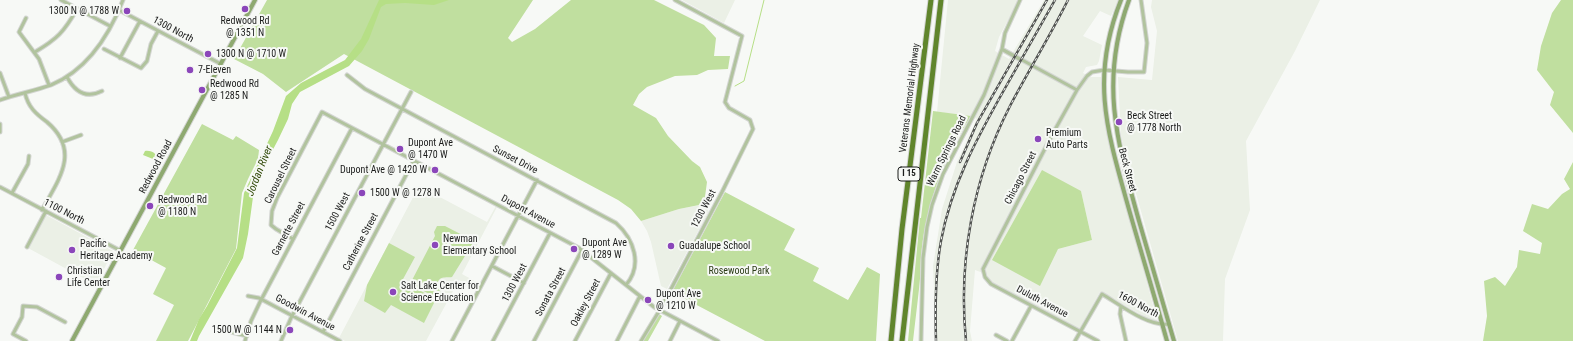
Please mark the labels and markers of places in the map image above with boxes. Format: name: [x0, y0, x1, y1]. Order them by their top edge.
marker: Redwood Rd @ 1351 N: [240, 4, 250, 14]
place label: 1300 N @ 1788 W: [49, 5, 119, 17]
marker: 1300 N @ 1788 W: [122, 6, 132, 16]
place label: Redwood Rd @ 1351 N: [220, 15, 270, 38]
place label: 1300 N @ 1710 W: [216, 48, 286, 60]
marker: 1300 N @ 1710 W: [203, 49, 213, 59]
place label: 7-Eleven: [198, 64, 231, 76]
marker: 7-Eleven: [185, 65, 195, 75]
place label: Redwood Rd @ 1285 N: [210, 78, 259, 102]
marker: Redwood Rd @ 1285 N: [197, 85, 207, 95]
place label: Beck Street @ 1778 North: [1127, 110, 1181, 134]
marker: Beck Street @ 1778 North: [1114, 117, 1124, 127]
place label: Premium Auto Parts: [1046, 127, 1088, 150]
marker: Premium Auto Parts: [1033, 134, 1043, 144]
place label: Dupont Ave @ 1470 W: [408, 137, 453, 160]
marker: Dupont Ave @ 1470 W: [395, 144, 405, 154]
place label: Dupont Ave @ 1420 W: [340, 164, 427, 176]
marker: Dupont Ave @ 1420 W: [430, 165, 440, 175]
place label: 1500 W @ 1278 N: [370, 187, 440, 199]
marker: 1500 W @ 1278 N: [357, 188, 367, 198]
place label: Redwood Rd @ 1180 N: [158, 194, 207, 218]
marker: Redwood Rd @ 1180 N: [145, 201, 155, 211]
place label: Newman Elementary School: [443, 233, 516, 256]
place label: Dupont Ave @ 1289 W: [582, 237, 627, 260]
place label: Pacific Heritage Academy: [80, 238, 152, 262]
marker: Newman Elementary School: [430, 240, 440, 250]
place label: Guadalupe School: [679, 240, 750, 252]
marker: Guadalupe School: [666, 241, 676, 251]
marker: Dupont Ave @ 1289 W: [569, 244, 579, 254]
marker: Pacific Heritage Academy: [67, 245, 77, 255]
place label: Christian Life Center: [67, 265, 110, 288]
marker: Christian Life Center: [54, 272, 64, 282]
place label: Salt Lake Center for Science Education: [401, 280, 479, 304]
marker: Salt Lake Center for Science Education: [388, 287, 398, 297]
place label: Dupont Ave @ 1210 W: [656, 288, 701, 312]
marker: Dupont Ave @ 1210 W: [643, 295, 653, 305]
place label: 1500 W @ 1144 N: [212, 324, 282, 336]
marker: 1500 W @ 1144 N: [285, 325, 295, 335]

